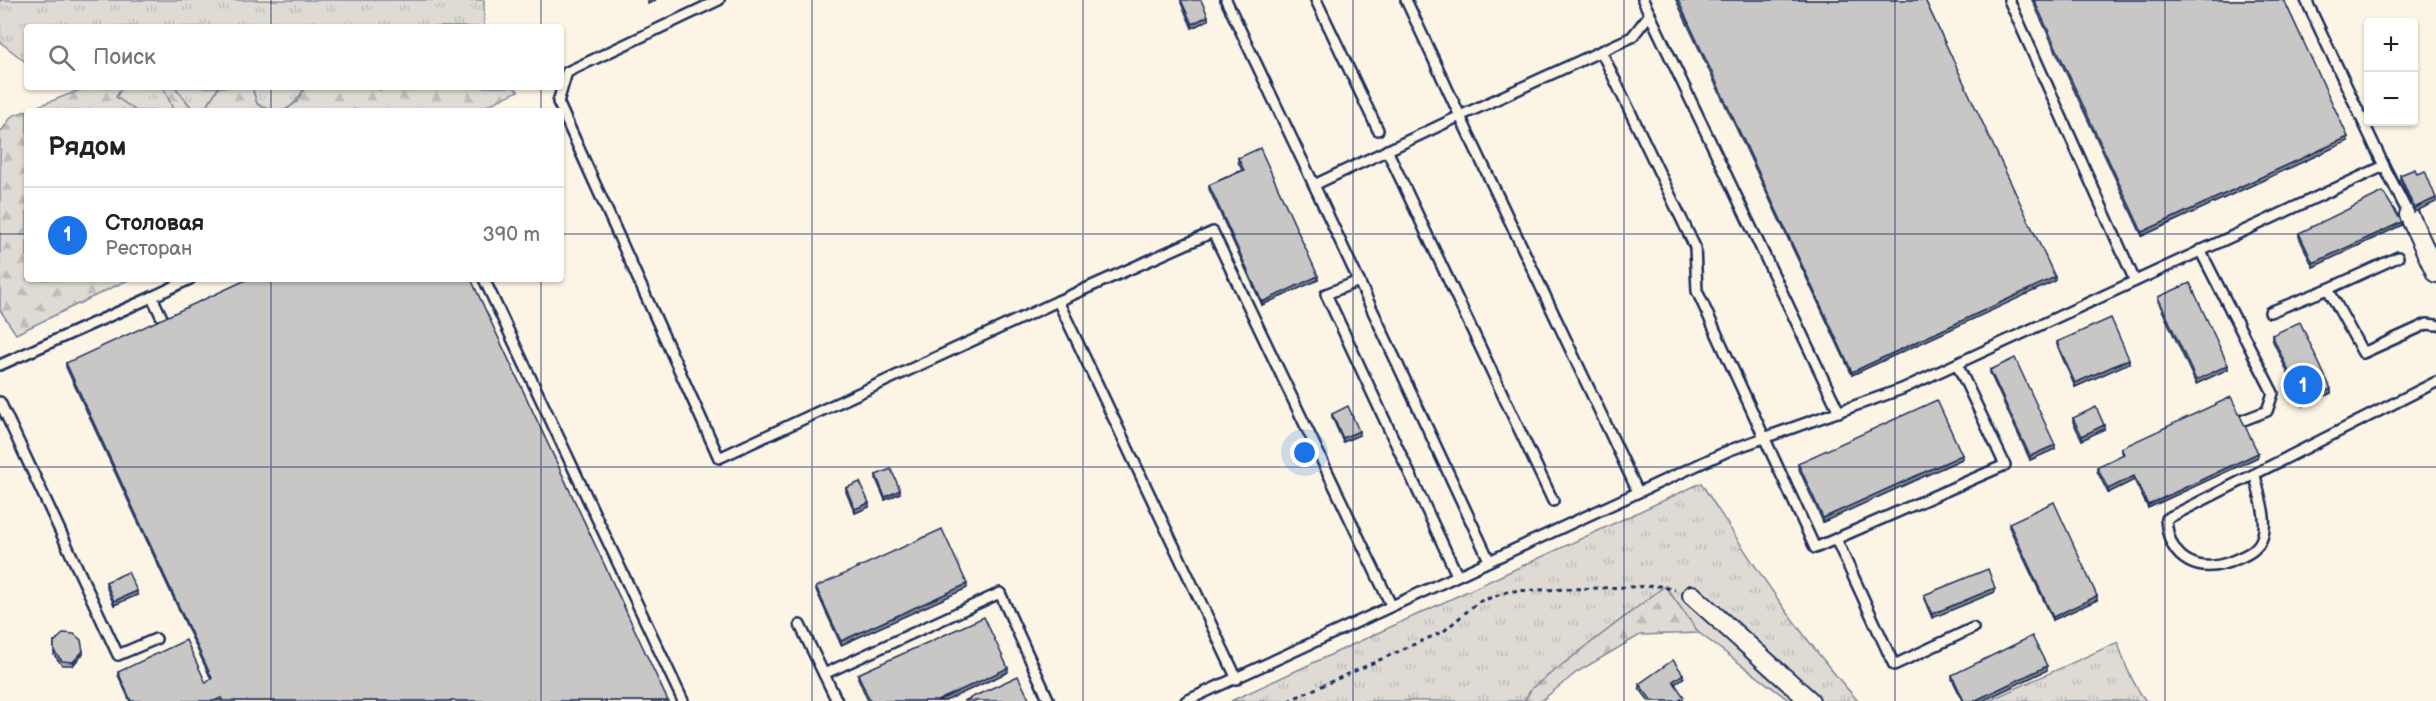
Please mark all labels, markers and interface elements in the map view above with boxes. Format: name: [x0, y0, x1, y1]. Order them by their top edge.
map controls: [2364, 18, 2418, 126]
button: +: [2364, 18, 2418, 72]
search box: [24, 24, 564, 90]
icon: search: [45, 41, 78, 74]
text: Поиск: [93, 44, 156, 71]
button: −: [2364, 72, 2418, 126]
text: Рядом: [48, 132, 126, 163]
text: Столовая: [105, 210, 204, 237]
text: 1: [63, 223, 72, 247]
text: 390 m: [482, 223, 540, 247]
text: Ресторан: [105, 237, 192, 261]
pin: 1: [2284, 362, 2322, 408]
your location: [1290, 438, 1319, 467]

